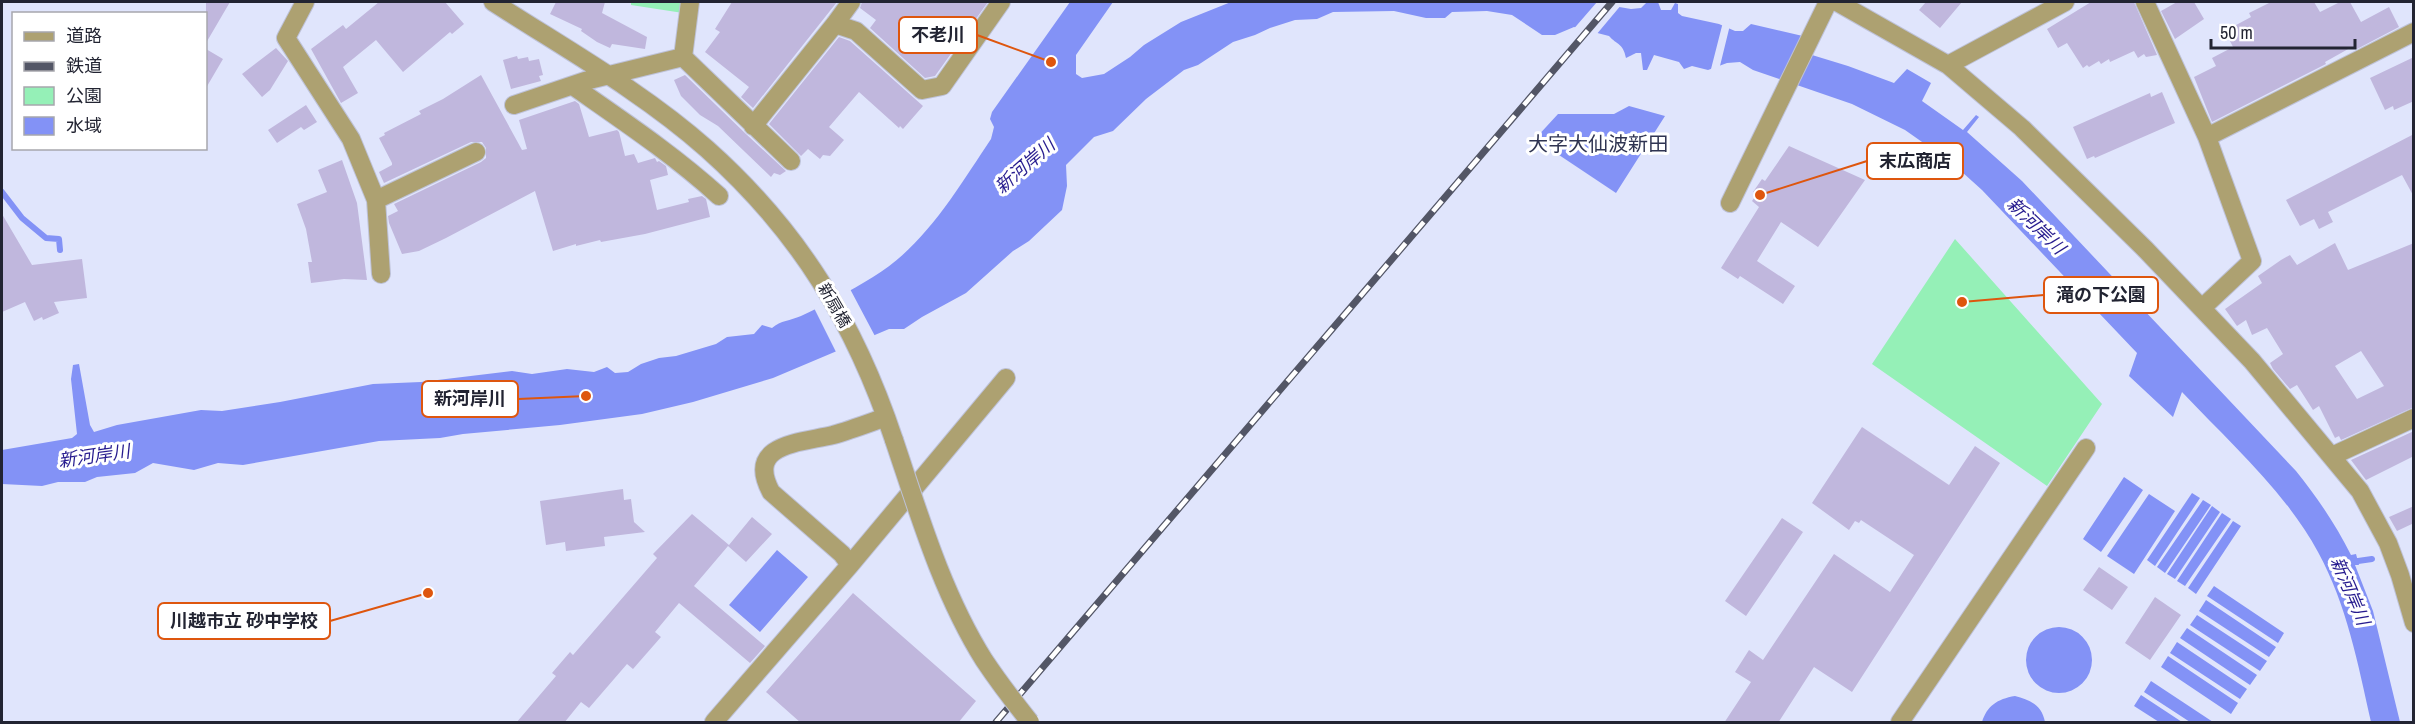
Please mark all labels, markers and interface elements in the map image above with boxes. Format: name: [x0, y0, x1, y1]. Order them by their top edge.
legend: [12, 12, 207, 150]
scale bar: [2211, 12, 2355, 50]
callout: 不老川: [899, 17, 977, 53]
text: 50 m: [2220, 20, 2253, 45]
text: 不老川: [911, 22, 965, 47]
text: 道路: [66, 23, 102, 48]
text: 鉄道: [66, 53, 102, 78]
text: 公園: [66, 83, 102, 108]
text: 水域: [66, 113, 102, 138]
district label: 大字大仙波新田: [1528, 130, 1668, 157]
water label: 新河岸川: [989, 131, 1062, 199]
callout: 末広商店: [1867, 143, 1963, 179]
text: 末広商店: [1879, 148, 1951, 173]
water label: 新河岸川: [2002, 192, 2072, 261]
callout: 滝の下公園: [2044, 277, 2158, 313]
street label: 新扇橋: [813, 279, 857, 331]
text: 滝の下公園: [2056, 282, 2146, 307]
callout: 新河岸川: [422, 381, 518, 417]
text: 新河岸川: [434, 386, 506, 411]
water label: 新河岸川: [57, 438, 133, 473]
water label: 新河岸川: [2325, 553, 2377, 631]
callout: 川越市立 砂中学校: [158, 603, 330, 639]
text: 川越市立 砂中学校: [170, 608, 318, 633]

